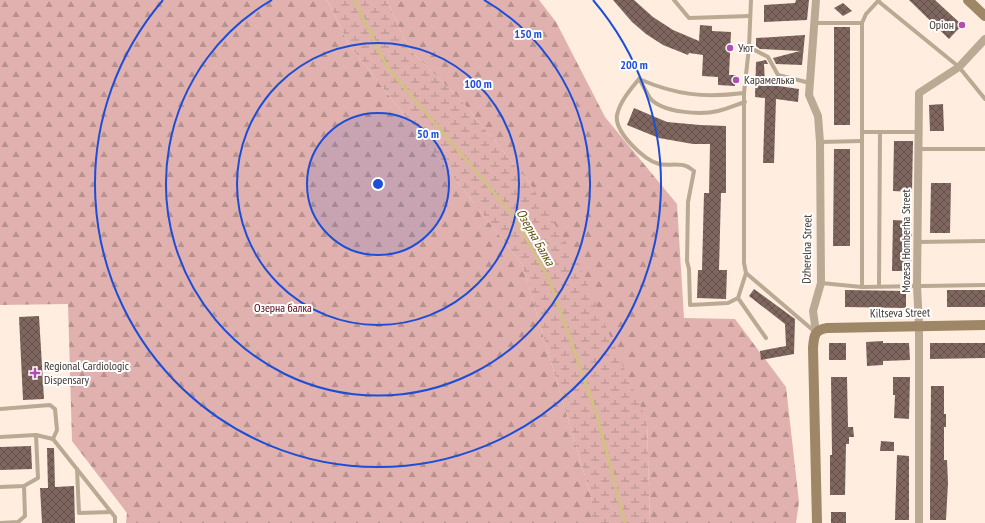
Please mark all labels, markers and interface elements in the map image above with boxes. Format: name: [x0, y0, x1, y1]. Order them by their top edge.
place label: Оріон: [929, 17, 954, 32]
marker: Оріон: [957, 20, 967, 30]
text: 150 m: [514, 26, 542, 41]
place label: Уют: [738, 40, 754, 55]
marker: Уют: [725, 43, 735, 53]
text: 200 m: [620, 57, 648, 72]
place label: Карамелька: [744, 72, 795, 87]
marker: Карамелька: [731, 75, 741, 85]
text: 100 m: [464, 76, 492, 91]
text: 50 m: [417, 126, 439, 141]
centre of rings: [371, 177, 385, 191]
street label: Mozesa Homberha Street: [898, 189, 913, 293]
water label: Озерна Балка: [512, 206, 559, 269]
street label: Dzherelna Street: [798, 214, 815, 284]
park label: Озерна балка: [254, 300, 312, 315]
street label: Kiltseva Street: [870, 304, 931, 321]
place label: Regional Cardiologic Dispensary: [44, 358, 130, 387]
marker: Regional Cardiologic Dispensary: [29, 367, 41, 379]

